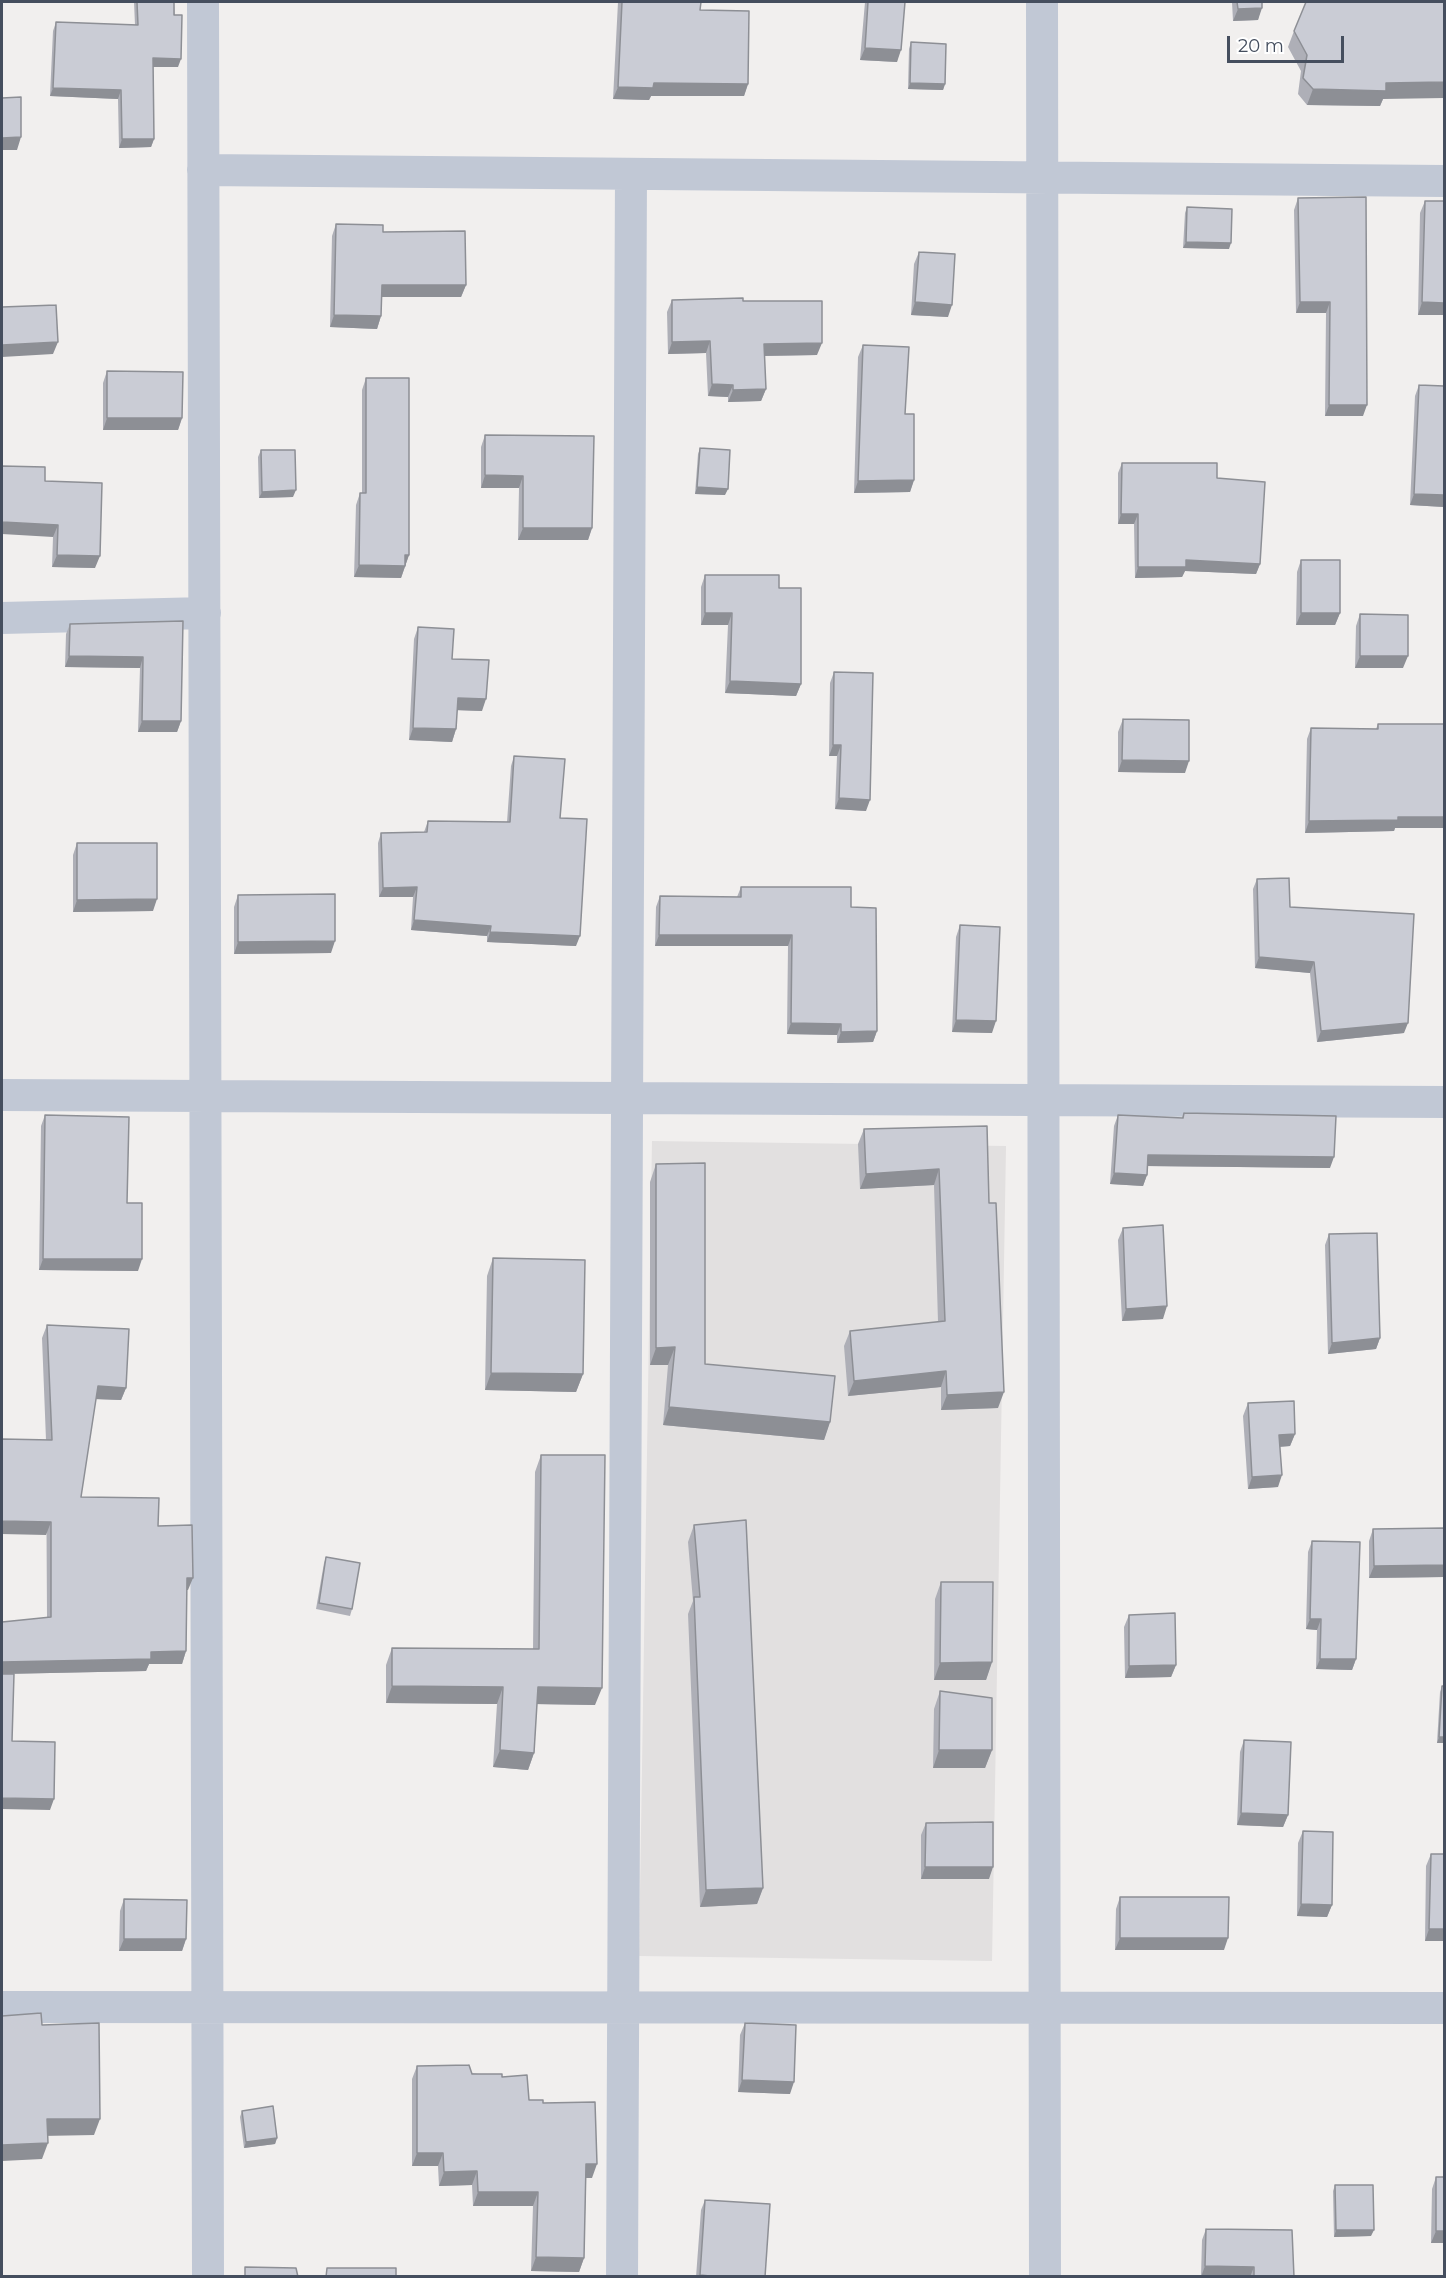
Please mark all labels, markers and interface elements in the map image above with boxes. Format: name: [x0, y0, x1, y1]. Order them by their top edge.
scale bar: [1230, 24, 1347, 62]
text: 20 m: [1238, 35, 1284, 57]

